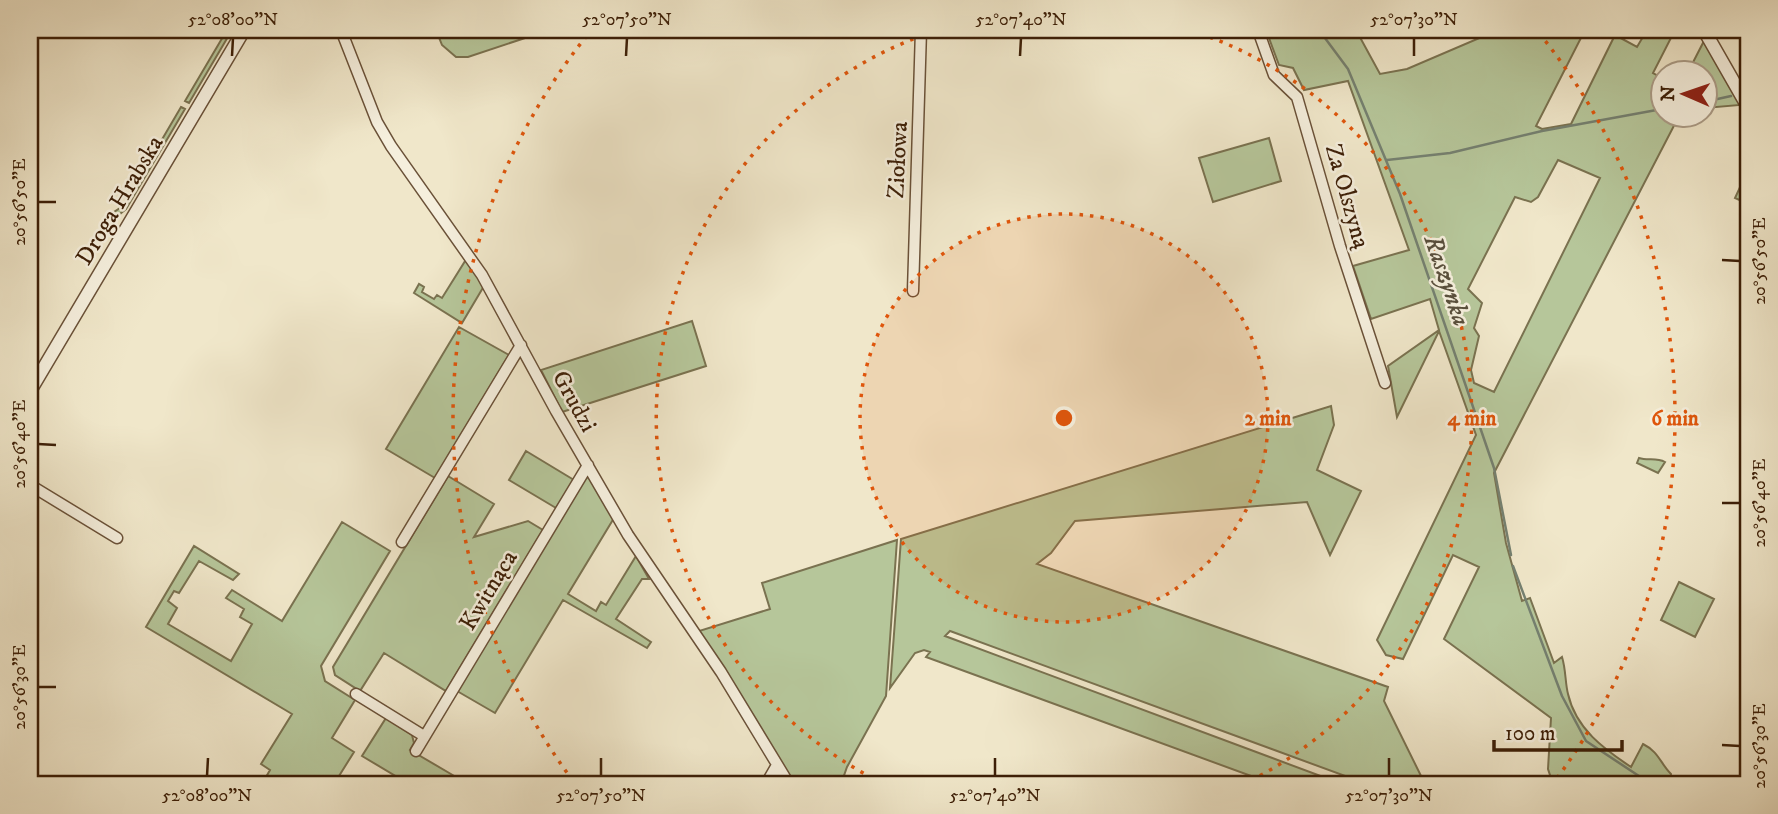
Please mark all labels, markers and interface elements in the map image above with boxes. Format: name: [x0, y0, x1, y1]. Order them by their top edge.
text: 52°08'00"N: [188, 9, 278, 31]
text: 52°07'50"N: [582, 9, 672, 31]
text: 52°07'40"N: [975, 9, 1067, 31]
text: 52°07'30"N: [1370, 9, 1458, 31]
north arrow: [1648, 60, 1718, 130]
text: N: [1657, 85, 1680, 102]
street label: Ziołowa: [881, 120, 915, 200]
street label: Droga Hrabska: [69, 129, 171, 271]
street label: Za Olszyną: [1318, 141, 1376, 253]
text: 20°56'50"E: [9, 158, 31, 246]
text: 20°56'50"E: [1749, 217, 1771, 305]
water label: Raszynka: [1415, 229, 1478, 331]
street label: Grudzi: [545, 365, 603, 438]
text: 20°56'40"E: [9, 399, 31, 488]
centre of rings: [1052, 406, 1076, 430]
text: 2 min: [1245, 406, 1293, 432]
text: 4 min: [1448, 406, 1497, 432]
text: 6 min: [1651, 406, 1700, 432]
text: 20°56'40"E: [1749, 458, 1771, 547]
street label: Kwitnąca: [453, 544, 525, 636]
text: 20°56'30"E: [9, 644, 31, 730]
text: 20°56'30"E: [1749, 703, 1771, 789]
scale bar: [1494, 709, 1622, 753]
text: 100 m: [1505, 721, 1556, 747]
text: 52°08'00"N: [162, 785, 252, 807]
text: 52°07'50"N: [556, 785, 646, 807]
text: 52°07'40"N: [949, 785, 1041, 807]
text: 52°07'30"N: [1345, 785, 1433, 807]

